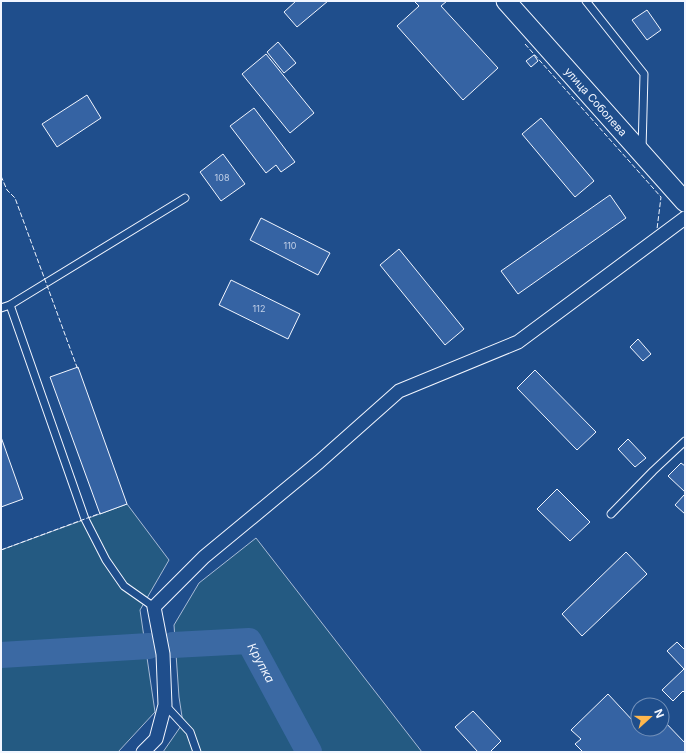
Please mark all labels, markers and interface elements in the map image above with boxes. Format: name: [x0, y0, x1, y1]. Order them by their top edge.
street label: улица Соболева: [562, 65, 630, 139]
house number: 108: [215, 172, 230, 183]
house number: 110: [284, 240, 297, 251]
house number: 112: [253, 303, 265, 314]
water label: Крупка: [244, 640, 278, 685]
north arrow: [630, 697, 670, 737]
text: N: [651, 707, 667, 720]

